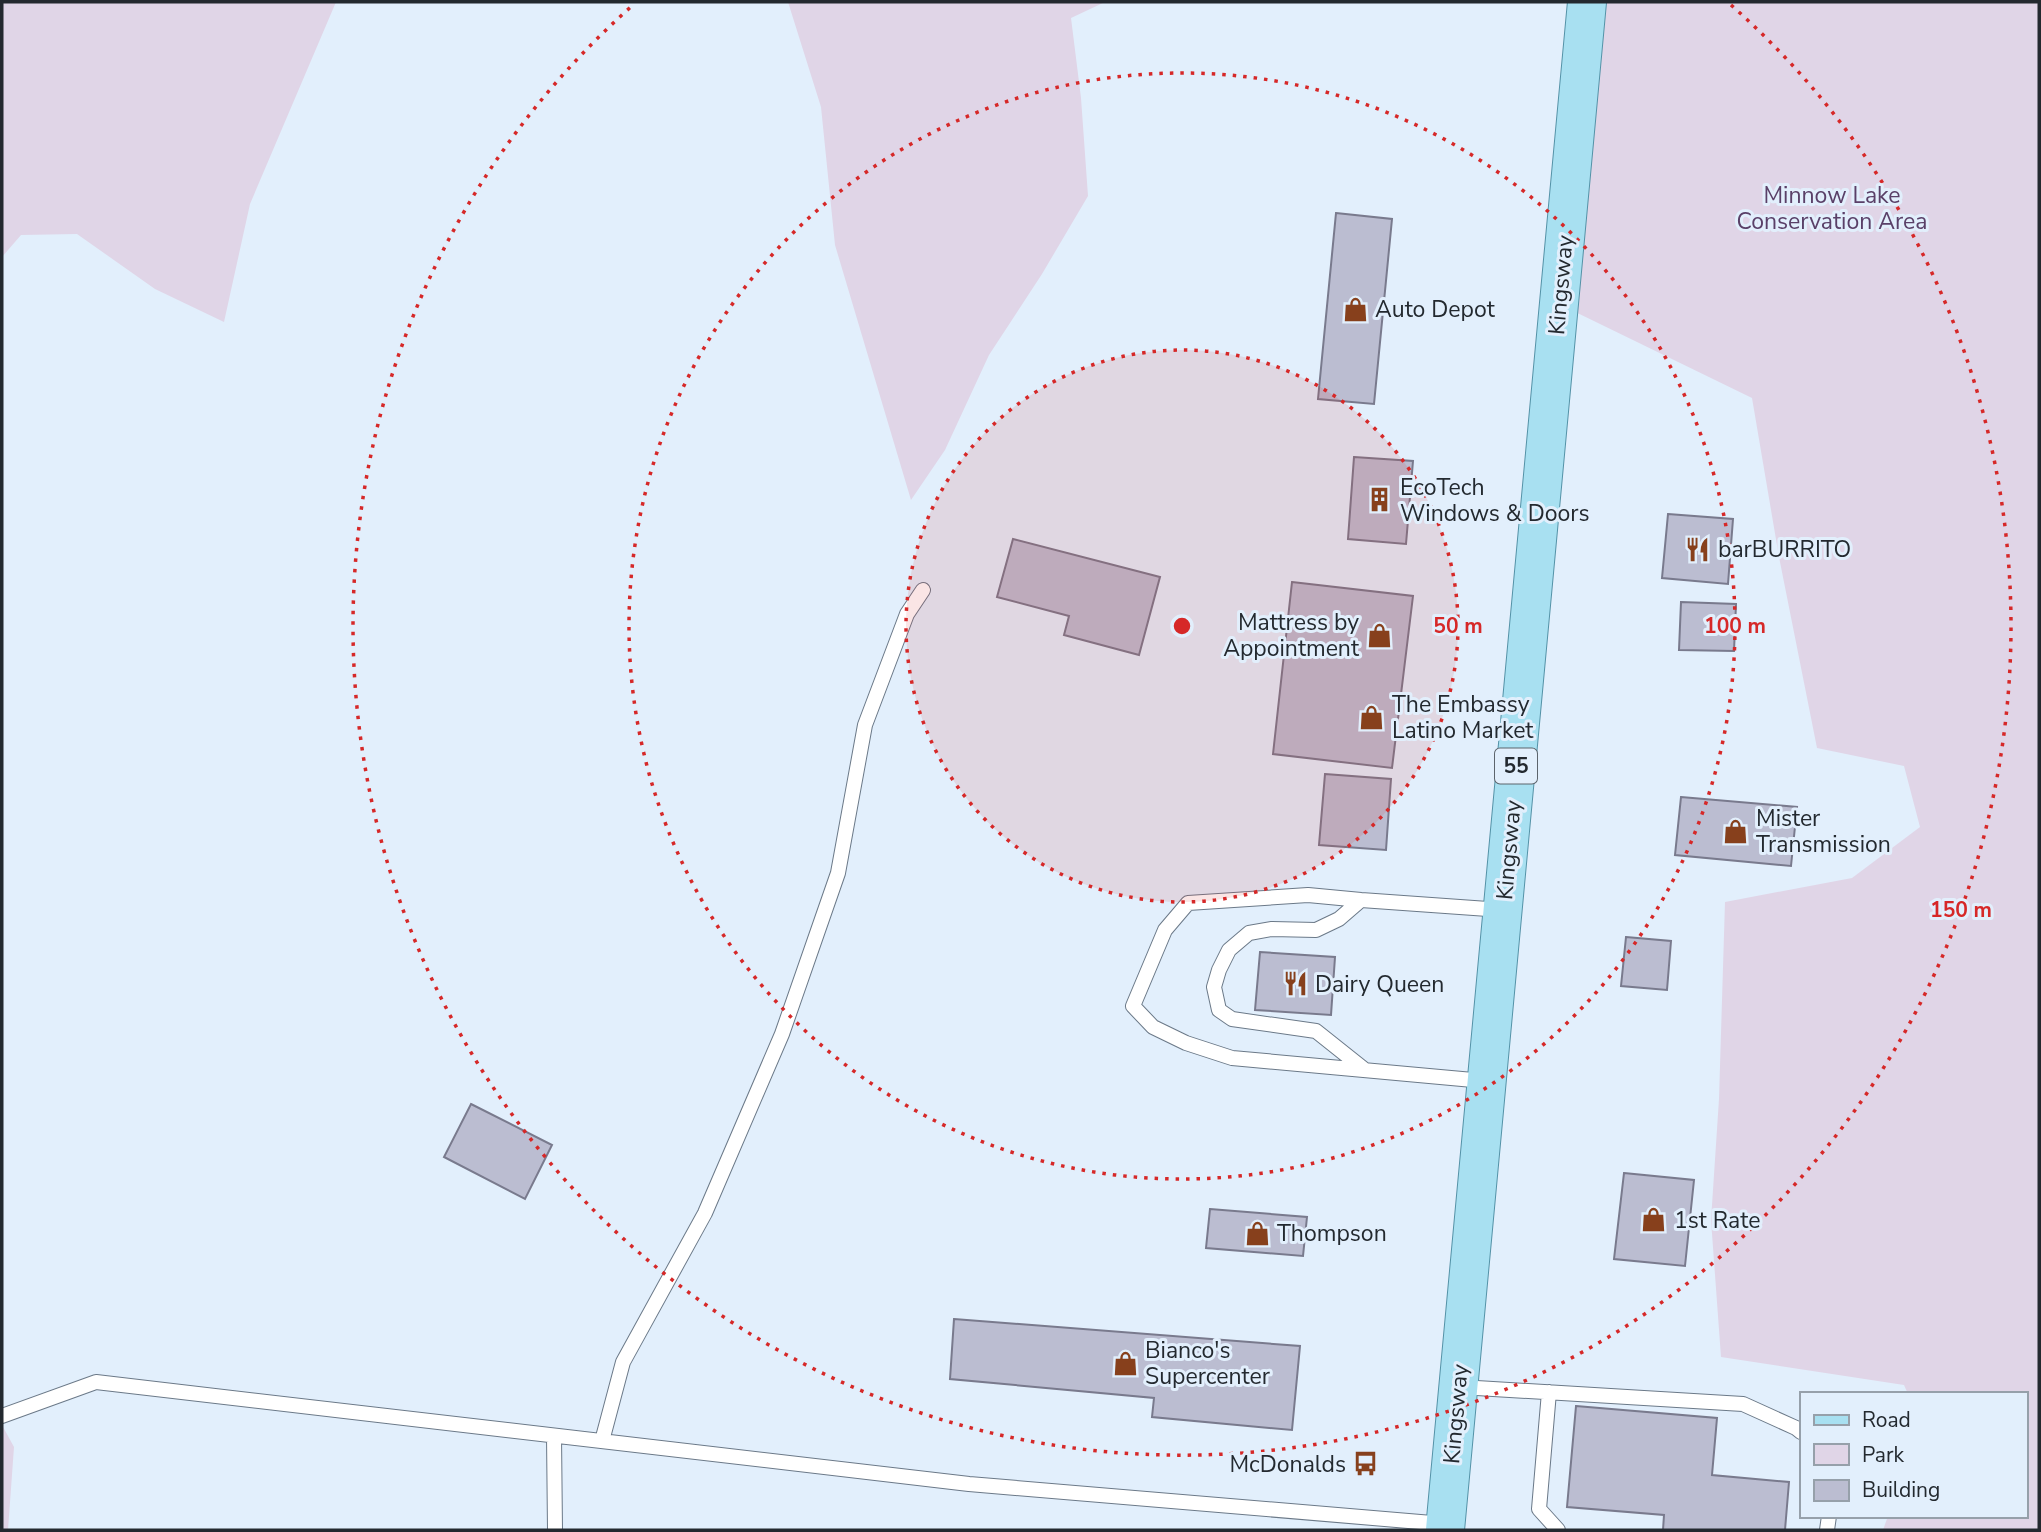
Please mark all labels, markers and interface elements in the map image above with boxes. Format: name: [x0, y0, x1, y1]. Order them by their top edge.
park label: Minnow Lake Conservation Area: [1737, 180, 1927, 237]
street label: Kingsway: [1541, 234, 1581, 336]
place label: Auto Depot: [1375, 294, 1496, 325]
shop icon: Auto Depot: [1341, 295, 1369, 323]
place label: EcoTech Windows & Doors: [1400, 472, 1590, 529]
building icon: EcoTech Windows & Doors: [1366, 486, 1394, 514]
place label: barBURRITO: [1718, 534, 1851, 565]
restaurant icon: barBURRITO: [1684, 535, 1712, 563]
place label: Mattress by Appointment: [1223, 607, 1360, 664]
text: 50 m: [1433, 612, 1483, 640]
text: 100 m: [1704, 612, 1766, 640]
centre of rings: [1170, 614, 1194, 638]
shop icon: Mattress by Appointment: [1365, 621, 1393, 649]
place label: The Embassy Latino Market: [1392, 689, 1534, 746]
shop icon: The Embassy Latino Market: [1358, 703, 1386, 731]
road number: 55: [1495, 748, 1537, 784]
street label: Kingsway: [1489, 799, 1529, 901]
place label: Mister Transmission: [1756, 803, 1891, 860]
shop icon: Mister Transmission: [1722, 817, 1750, 845]
text: 150 m: [1930, 896, 1992, 924]
place label: Dairy Queen: [1315, 969, 1444, 1000]
restaurant icon: Dairy Queen: [1281, 970, 1309, 998]
place label: 1st Rate: [1674, 1205, 1760, 1236]
shop icon: 1st Rate: [1640, 1206, 1668, 1234]
place label: Thompson: [1277, 1218, 1387, 1249]
shop icon: Thompson: [1243, 1219, 1271, 1247]
place label: Bianco's Supercenter: [1145, 1335, 1271, 1392]
shop icon: Bianco's Supercenter: [1111, 1349, 1139, 1377]
street label: Kingsway: [1436, 1363, 1476, 1465]
legend: [1800, 1392, 2027, 1518]
text: Road: [1862, 1406, 1911, 1434]
text: Park: [1862, 1441, 1904, 1469]
place label: McDonalds: [1229, 1449, 1346, 1480]
bus stop icon: McDonalds: [1352, 1450, 1380, 1478]
text: Building: [1862, 1476, 1940, 1504]

